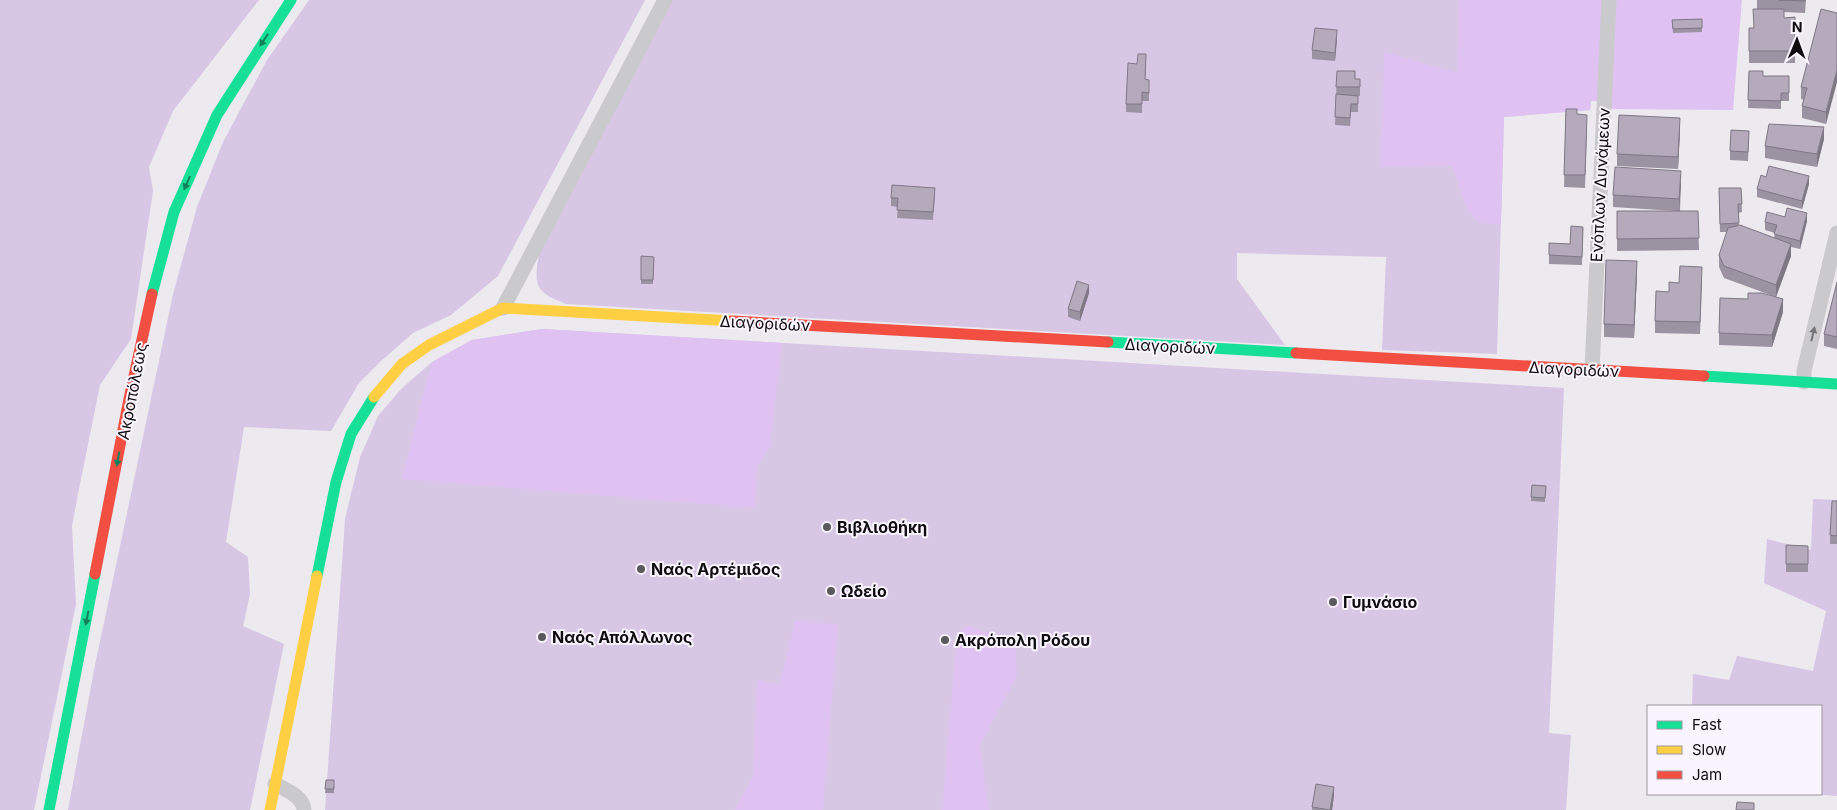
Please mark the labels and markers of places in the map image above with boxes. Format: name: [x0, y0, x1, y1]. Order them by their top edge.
place label: Βιβλιοθήκη: [837, 517, 927, 537]
marker: Βιβλιοθήκη: [821, 521, 833, 533]
place label: Ναός Αρτέμιδος: [651, 559, 780, 579]
marker: Ναός Αρτέμιδος: [635, 563, 647, 575]
place label: Ωδείο: [841, 581, 887, 601]
marker: Ωδείο: [825, 585, 837, 597]
place label: Γυμνάσιο: [1343, 592, 1417, 612]
marker: Γυμνάσιο: [1327, 596, 1339, 608]
place label: Ναός Απόλλωνος: [552, 627, 692, 647]
place label: Ακρόπολη Ρόδου: [955, 630, 1090, 650]
marker: Ναός Απόλλωνος: [536, 631, 548, 643]
marker: Ακρόπολη Ρόδου: [939, 634, 951, 646]

